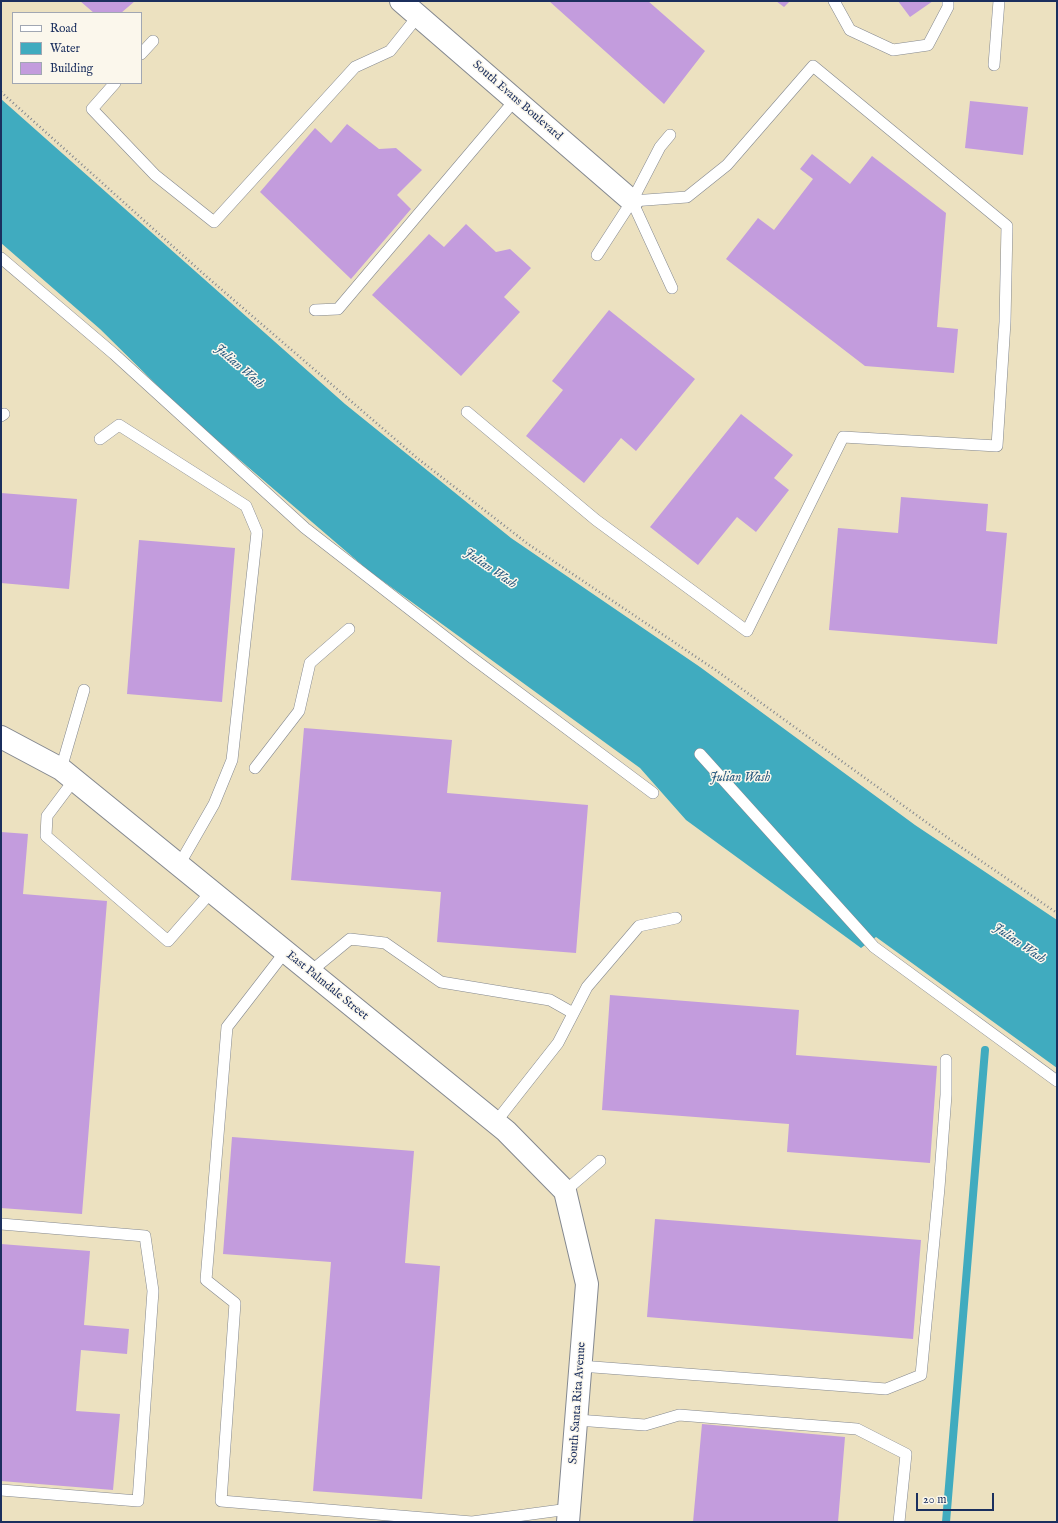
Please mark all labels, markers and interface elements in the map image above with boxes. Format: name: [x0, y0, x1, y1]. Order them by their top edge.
legend: [12, 12, 142, 84]
text: Road: [50, 21, 77, 36]
text: Water: [50, 41, 80, 56]
street label: South Evans Boulevard: [469, 58, 565, 144]
text: Building: [50, 61, 93, 76]
water label: Julian Wash: [211, 341, 267, 393]
water label: Julian Wash: [461, 545, 519, 593]
water label: Julian Wash: [710, 770, 770, 786]
water label: Julian Wash: [990, 920, 1048, 968]
street label: East Palmdale Street: [283, 948, 371, 1024]
street label: South Santa Rita Avenue: [567, 1341, 589, 1465]
scale bar: [918, 1485, 996, 1511]
text: 20 m: [923, 1492, 946, 1507]

